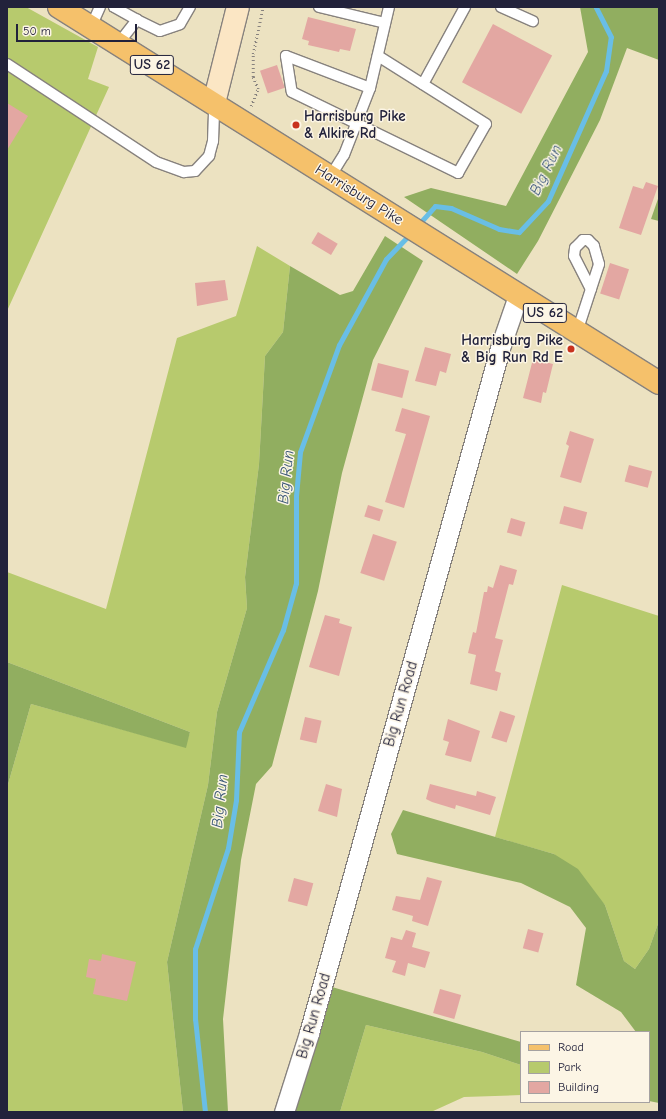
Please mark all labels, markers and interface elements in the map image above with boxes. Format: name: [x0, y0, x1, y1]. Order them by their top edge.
scale bar: [18, 16, 139, 42]
text: 50 m: [23, 24, 51, 38]
road number: US 62: [129, 53, 175, 77]
place label: Harrisburg Pike & Alkire Rd: [304, 107, 406, 142]
marker: Harrisburg Pike & Alkire Rd: [291, 120, 301, 130]
water label: Big Run: [526, 142, 566, 198]
street label: Harrisburg Pike: [312, 161, 406, 229]
road number: US 62: [522, 301, 568, 325]
place label: Harrisburg Pike & Big Run Rd E: [461, 331, 563, 366]
marker: Harrisburg Pike & Big Run Rd E: [566, 344, 576, 354]
water label: Big Run: [274, 449, 298, 505]
street label: Big Run Road: [380, 659, 422, 749]
water label: Big Run: [208, 773, 232, 829]
street label: Big Run Road: [293, 971, 335, 1061]
legend: [520, 1031, 650, 1103]
text: Road: [558, 1040, 584, 1054]
text: Park: [558, 1060, 581, 1074]
text: Building: [558, 1080, 599, 1094]

